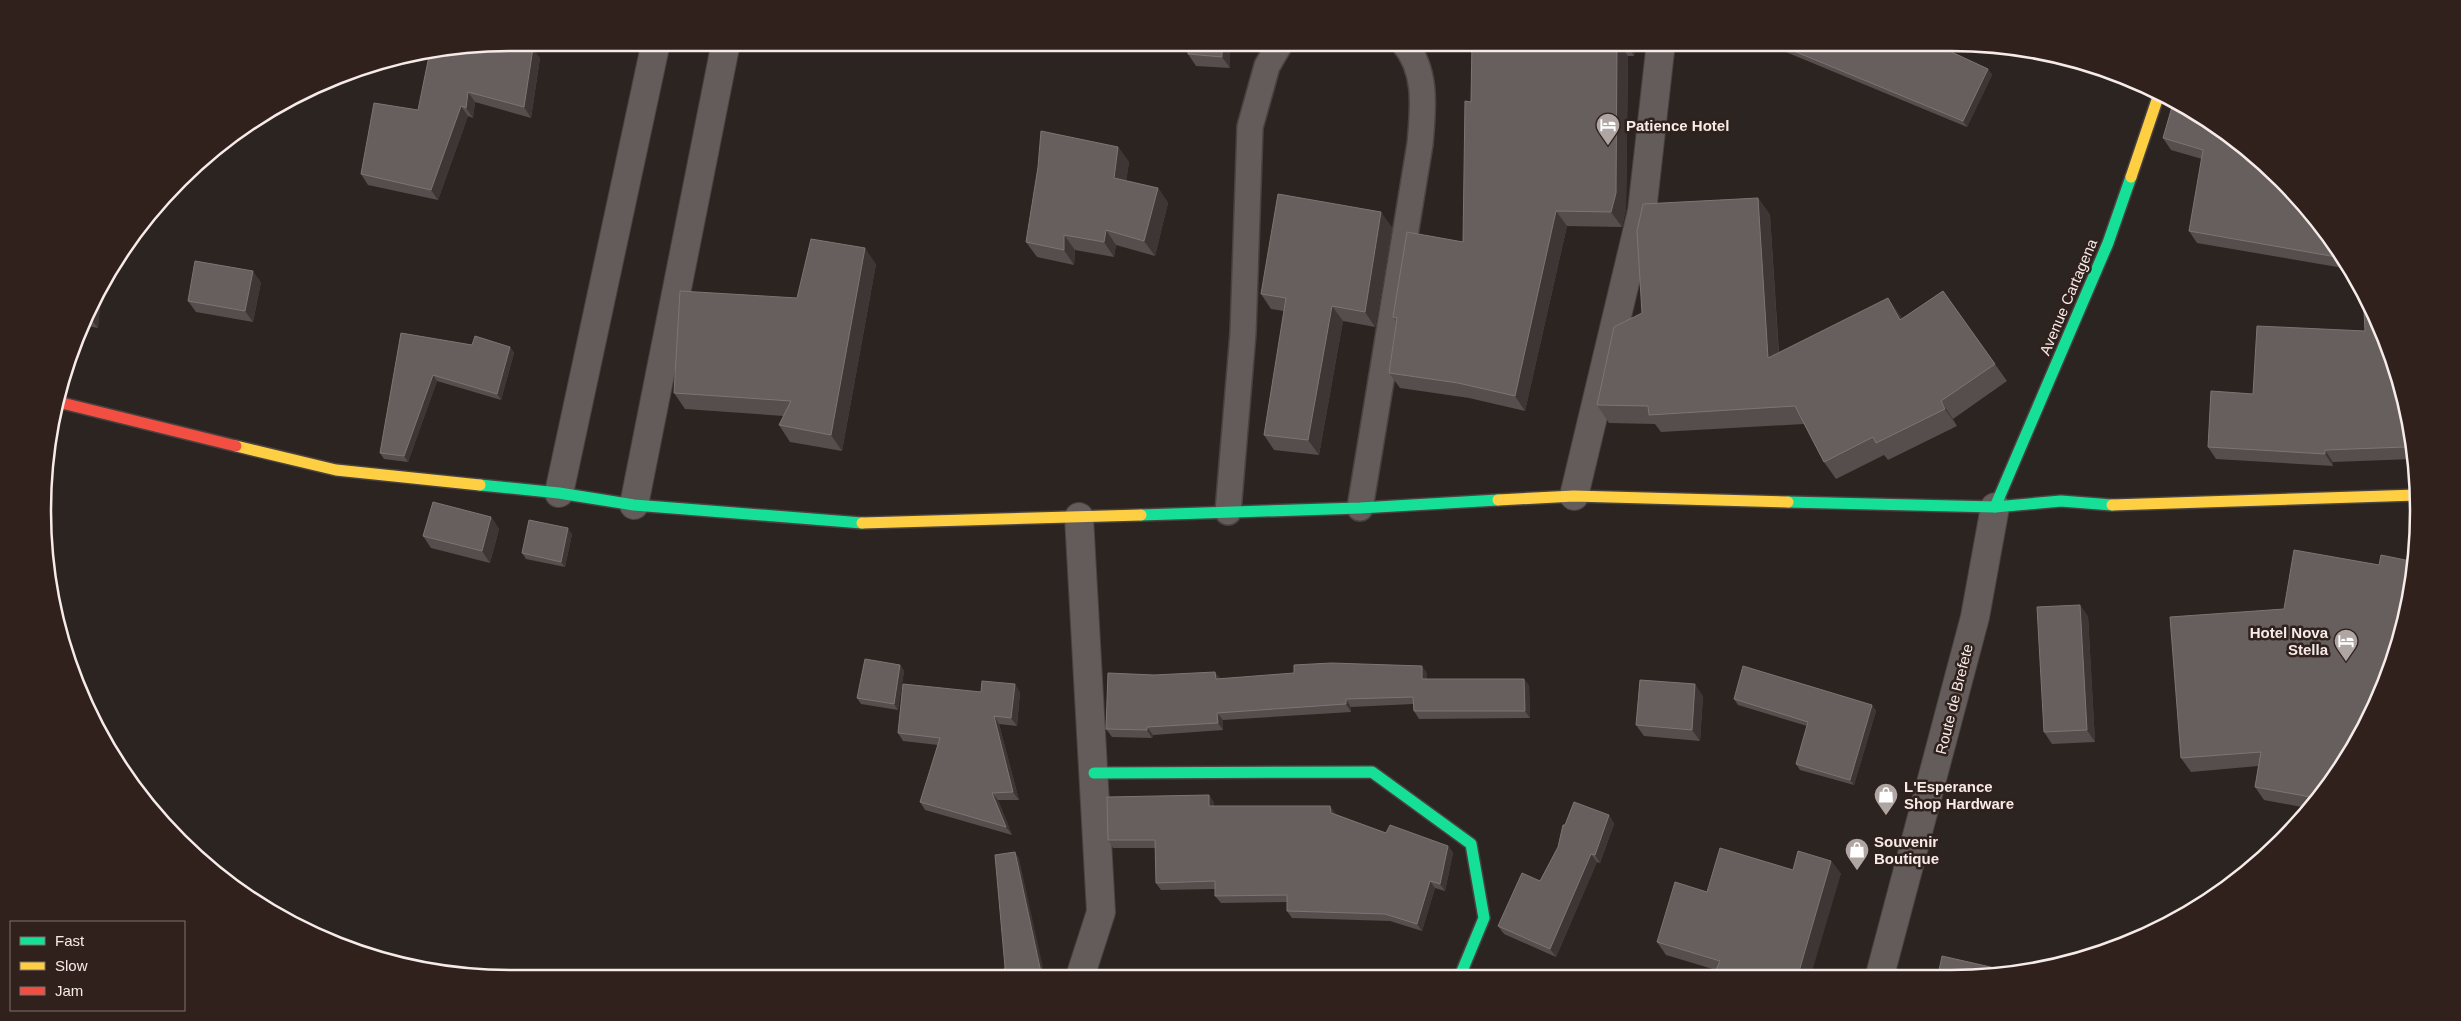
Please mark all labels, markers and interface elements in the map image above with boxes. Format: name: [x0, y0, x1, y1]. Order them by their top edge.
hotel icon: Patience Hotel: [1595, 112, 1621, 146]
place label: Patience Hotel: [1626, 117, 1729, 134]
street label: Avenue Cartagena: [2036, 236, 2100, 358]
place label: Hotel Nova Stella: [2250, 624, 2329, 658]
hotel icon: Hotel Nova Stella: [2333, 628, 2359, 662]
street label: Route de Brefete: [1932, 642, 1976, 756]
place label: L'Esperance Shop Hardware: [1904, 778, 2014, 812]
shop icon: L'Esperance Shop Hardware: [1873, 782, 1899, 816]
place label: Souvenir Boutique: [1874, 833, 1939, 867]
shop icon: Souvenir Boutique: [1844, 837, 1870, 871]
legend: [10, 921, 185, 1011]
text: Fast: [55, 932, 85, 949]
text: Slow: [55, 957, 88, 974]
text: Jam: [55, 982, 83, 999]

